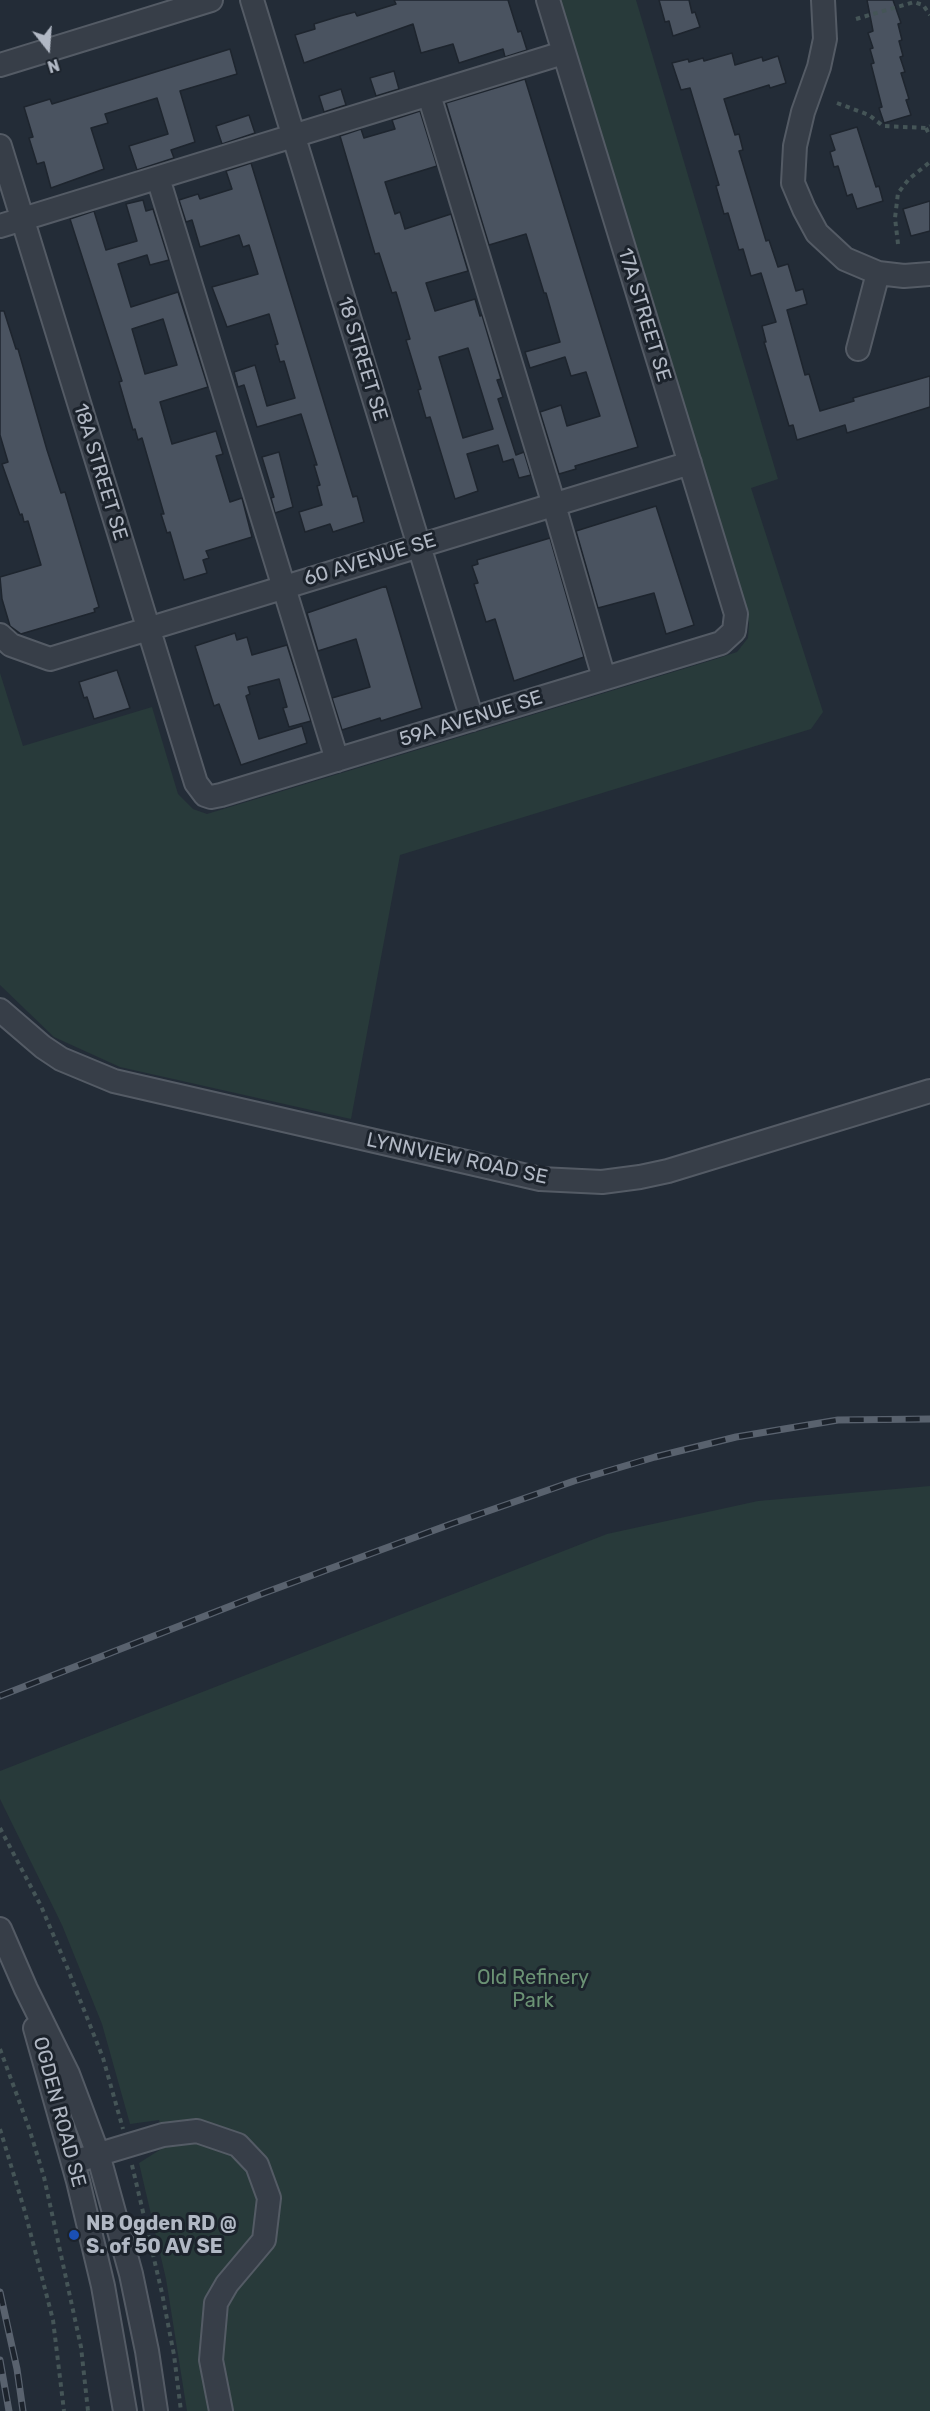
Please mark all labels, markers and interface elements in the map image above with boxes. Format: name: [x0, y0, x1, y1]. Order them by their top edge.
north arrow: [18, 18, 78, 78]
text: N: [45, 55, 62, 76]
street label: 17A STREET SE: [612, 245, 676, 385]
street label: 18 STREET SE: [332, 294, 392, 424]
street label: 18A STREET SE: [68, 401, 132, 543]
street label: 60 AVENUE SE: [301, 529, 439, 591]
street label: 59A AVENUE SE: [397, 686, 545, 752]
street label: LYNNVIEW ROAD SE: [364, 1128, 550, 1190]
park label: Old Refinery Park: [477, 1966, 589, 2013]
street label: OGDEN ROAD SE: [27, 2034, 91, 2190]
place label: NB Ogden RD @ S. of 50 AV SE: [86, 2212, 237, 2259]
marker: NB Ogden RD @ S. of 50 AV SE: [67, 2228, 81, 2242]

